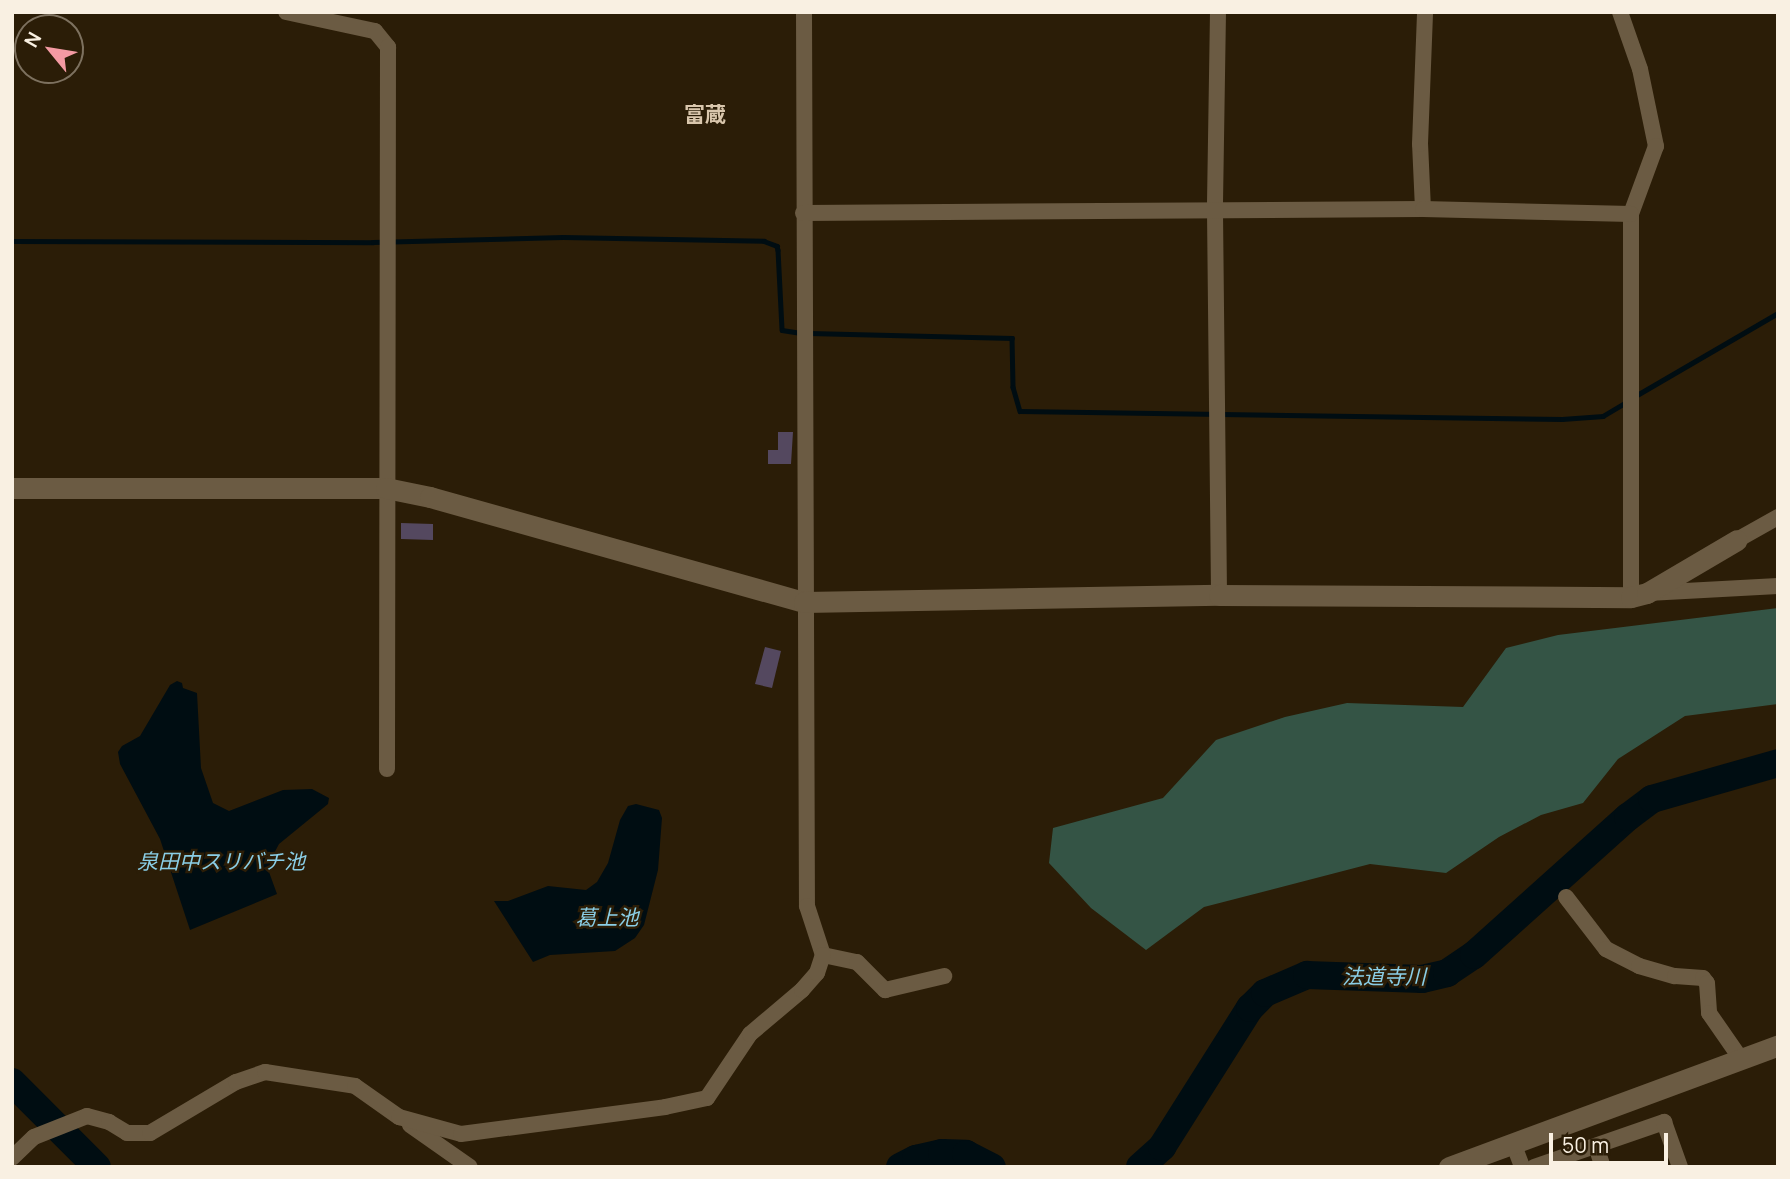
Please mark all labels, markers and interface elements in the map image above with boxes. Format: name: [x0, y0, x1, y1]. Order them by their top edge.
north arrow: [14, 14, 84, 84]
text: N: [18, 27, 47, 52]
district label: 富蔵: [684, 101, 726, 127]
water label: 泉田中スリバチ池: [137, 848, 305, 874]
water label: 葛上池: [576, 904, 638, 930]
water label: 法道寺川: [1342, 963, 1426, 989]
scale bar: [1552, 1120, 1671, 1164]
text: 50 m: [1562, 1131, 1609, 1159]

